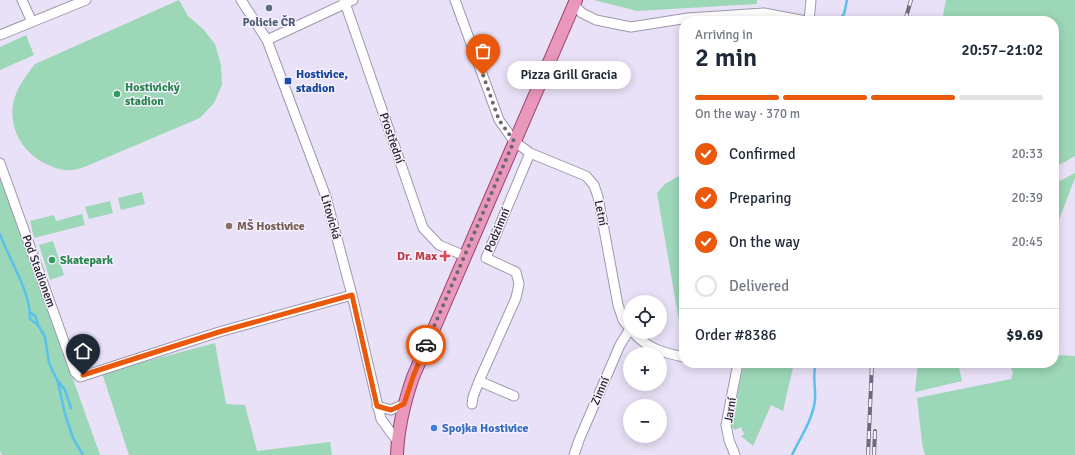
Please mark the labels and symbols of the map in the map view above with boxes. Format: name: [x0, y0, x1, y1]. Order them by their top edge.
marker: Policie ČR: [264, 3, 274, 13]
place label: Policie ČR: [243, 14, 296, 30]
pin: [466, 34, 500, 75]
callout: Pizza Grill Gracia: [507, 61, 631, 89]
place label: Hostivice, stadion: [296, 67, 348, 96]
marker: Hostivice, stadion: [283, 76, 293, 86]
place label: Hostivický stadion: [125, 80, 180, 109]
marker: Hostivický stadion: [112, 89, 122, 99]
street label: Prostřední: [376, 111, 407, 166]
street label: Litovická: [317, 193, 344, 241]
street label: Letní: [591, 199, 610, 228]
street label: Podzimní: [481, 205, 514, 255]
place label: MŠ Hostivice: [237, 218, 305, 234]
marker: MŠ Hostivice: [224, 221, 234, 231]
street label: Pod Stadionem: [18, 233, 59, 310]
place label: Dr. Max: [397, 249, 437, 264]
marker: Dr. Max: [440, 251, 450, 261]
place label: Skatepark: [60, 253, 114, 268]
marker: Skatepark: [47, 255, 57, 265]
courier: [406, 325, 446, 365]
pin: [66, 334, 100, 375]
street label: Zimní: [588, 374, 613, 408]
street label: Jarní: [721, 396, 740, 424]
place label: Spojka Hostivice: [442, 421, 529, 436]
marker: Spojka Hostivice: [429, 423, 439, 433]

